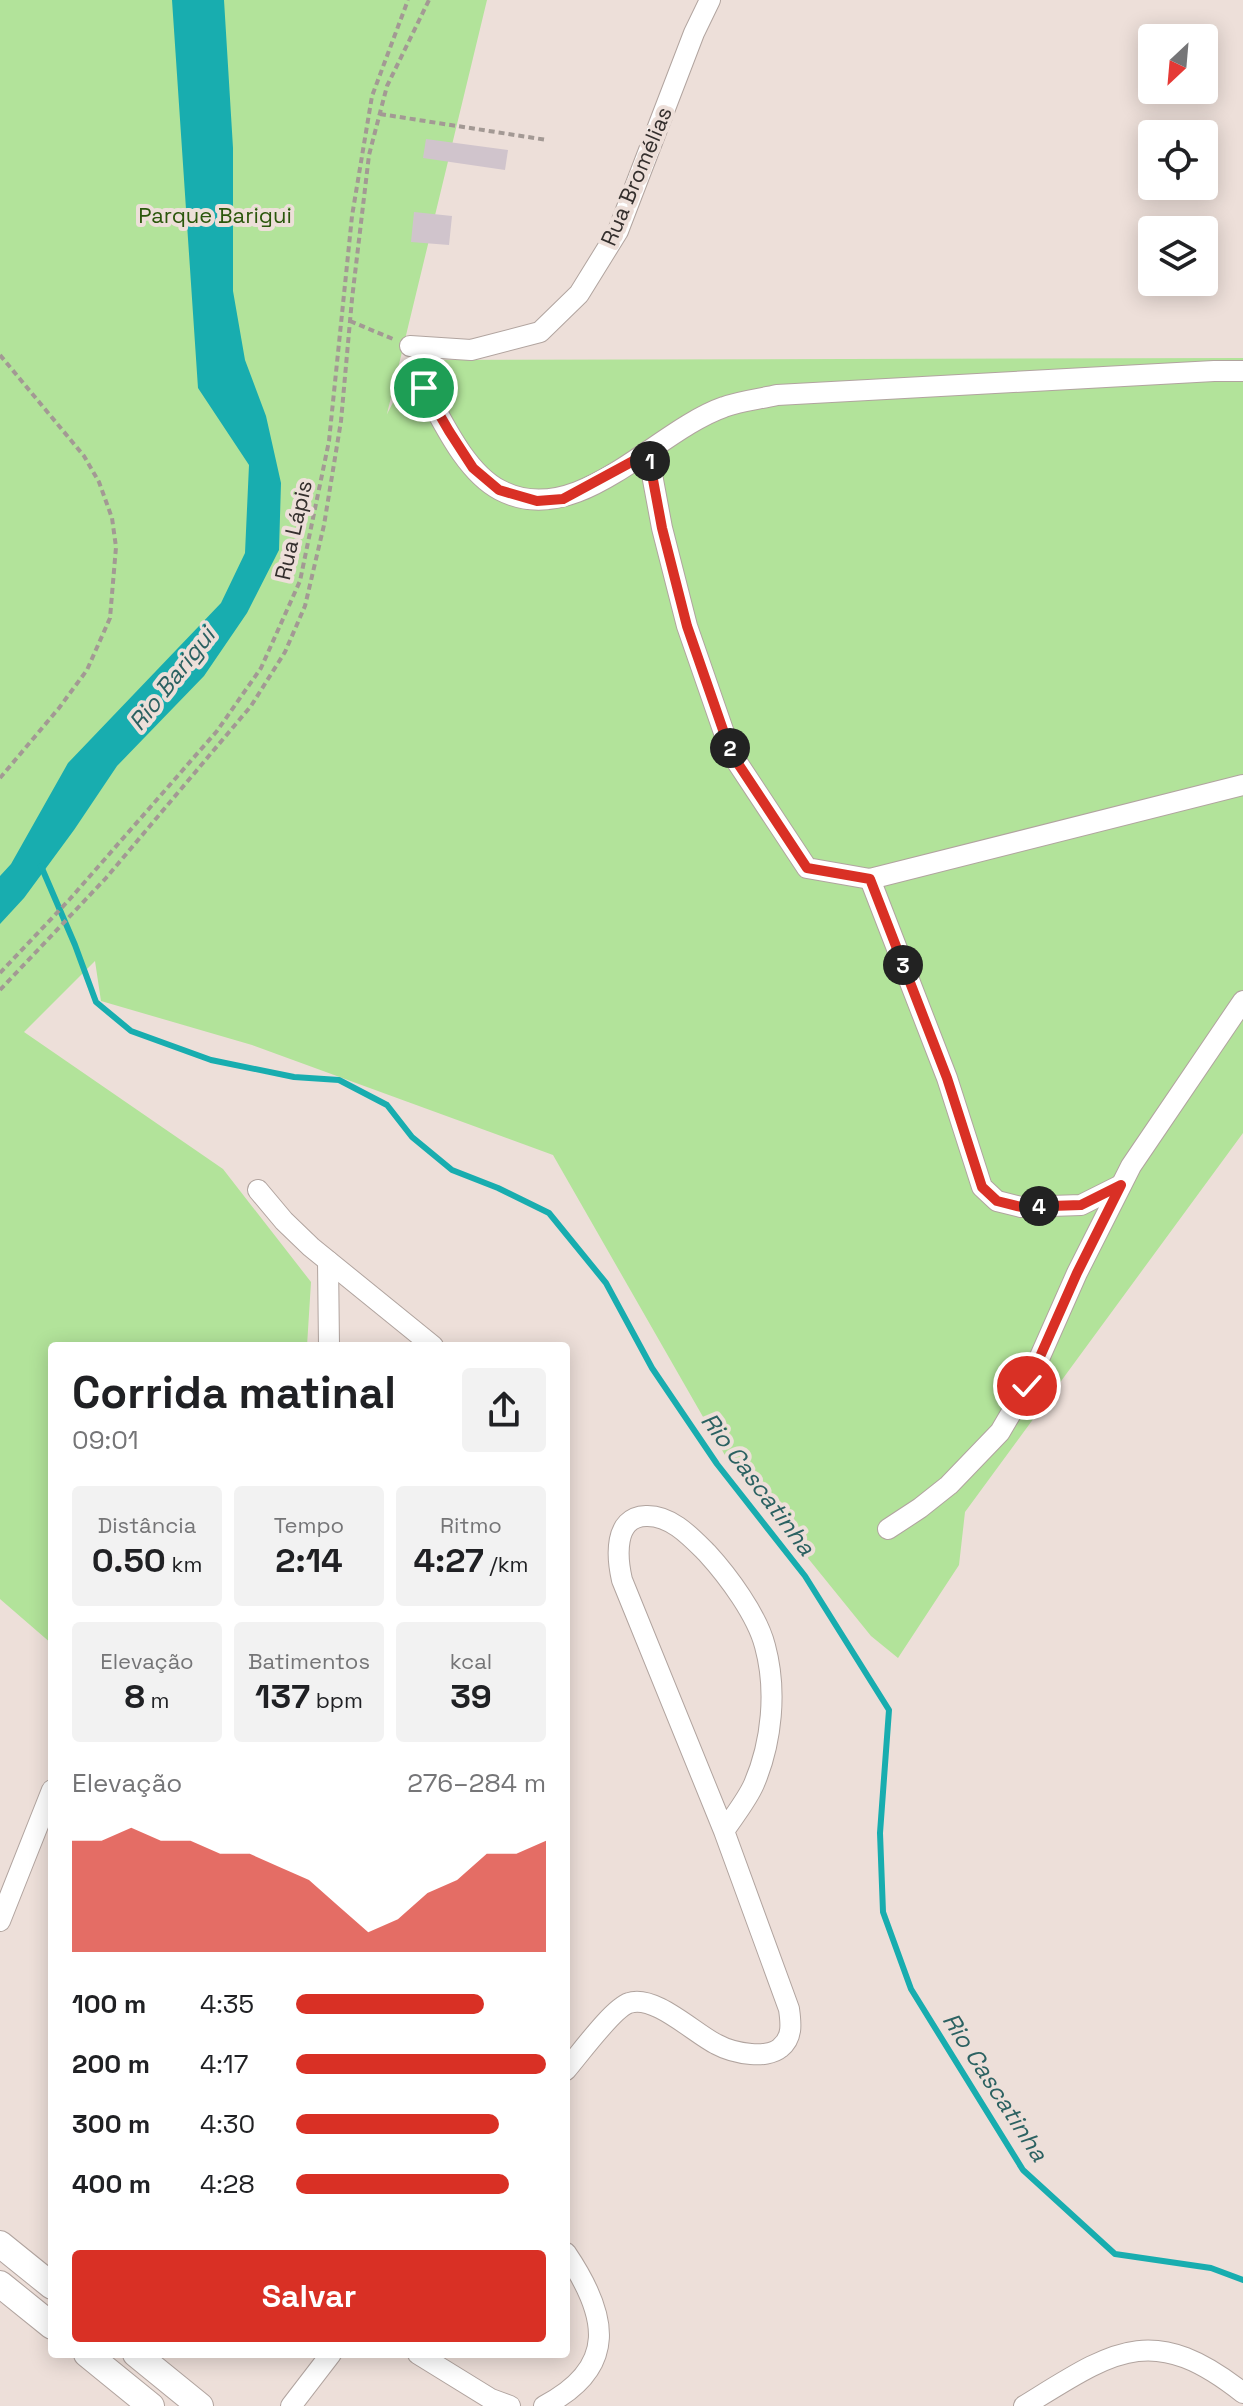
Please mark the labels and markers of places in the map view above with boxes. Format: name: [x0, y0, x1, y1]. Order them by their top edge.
pin: [390, 354, 458, 422]
pin: 1: [630, 441, 670, 481]
pin: 2: [710, 728, 750, 768]
pin: 3: [883, 945, 923, 985]
pin: 4: [1019, 1186, 1059, 1226]
pin: [993, 1352, 1061, 1420]

